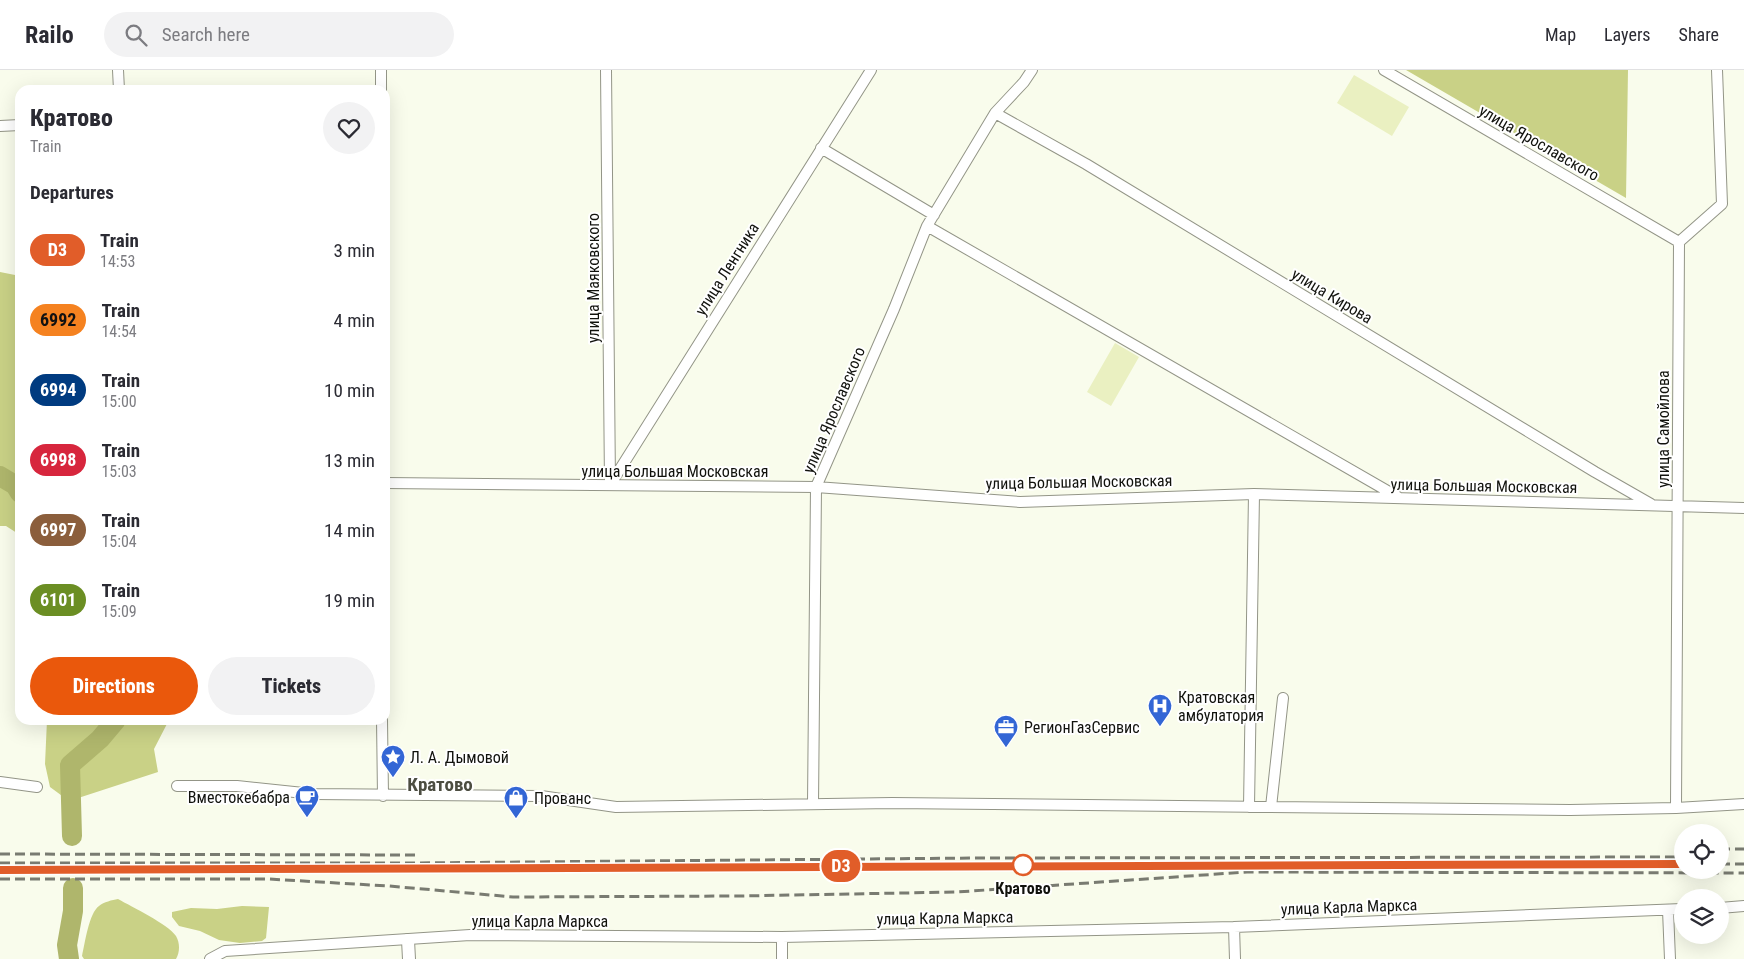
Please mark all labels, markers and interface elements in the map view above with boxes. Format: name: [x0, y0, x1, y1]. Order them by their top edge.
search box: [104, 12, 454, 57]
text: Railo: [25, 21, 74, 49]
icon: search: [122, 21, 150, 49]
text: Search here: [162, 23, 250, 46]
text: Map: [1545, 24, 1576, 45]
text: Layers: [1604, 24, 1651, 45]
text: Share: [1679, 24, 1719, 45]
street label: улица Ярославского: [1476, 101, 1602, 185]
button: heart: [323, 102, 375, 154]
text: Кратово: [30, 104, 113, 132]
text: Train: [30, 137, 61, 156]
text: Departures: [30, 181, 114, 204]
street label: улица Маяковского: [584, 213, 603, 343]
street label: улица Ленгника: [691, 219, 763, 319]
text: Train: [100, 229, 139, 252]
text: D3: [48, 239, 67, 260]
text: 3 min: [333, 239, 375, 262]
text: 14:53: [100, 252, 135, 271]
street label: улица Кирова: [1288, 264, 1376, 328]
text: Train: [101, 299, 140, 322]
text: 6992: [40, 309, 76, 330]
text: 4 min: [333, 309, 375, 332]
text: 14:54: [101, 322, 137, 341]
street label: улица Ярославского: [799, 344, 869, 476]
text: Train: [101, 369, 140, 392]
street label: улица Самойлова: [1654, 370, 1673, 488]
text: 6994: [40, 379, 76, 400]
text: 10 min: [324, 379, 375, 402]
text: 15:00: [101, 392, 137, 411]
text: Train: [101, 439, 140, 462]
text: 6998: [40, 449, 76, 470]
text: 13 min: [324, 449, 375, 472]
text: 15:03: [101, 462, 137, 481]
street label: улица Большая Московская: [582, 462, 768, 481]
street label: улица Большая Московская: [985, 471, 1173, 493]
street label: улица Большая Московская: [1390, 475, 1578, 497]
text: Train: [101, 509, 140, 532]
text: 6997: [40, 519, 76, 540]
text: 14 min: [324, 519, 375, 542]
text: 15:04: [101, 532, 137, 551]
text: Train: [101, 579, 140, 602]
text: 6101: [40, 589, 76, 610]
text: 19 min: [324, 589, 375, 612]
text: 15:09: [101, 602, 137, 621]
button: Directions: [30, 657, 198, 715]
button: Tickets: [208, 657, 375, 715]
place label: Кратовская амбулатория: [1178, 688, 1264, 725]
hospital icon: Кратовская амбулатория: [1147, 693, 1173, 727]
office icon: РегионГазСервис: [993, 714, 1019, 748]
place label: РегионГазСервис: [1024, 718, 1140, 737]
place icon: Л. А. Дымовой: [380, 744, 406, 778]
place label: Л. А. Дымовой: [410, 748, 509, 767]
district label: Кратово: [407, 773, 473, 796]
cafe icon: Вместокебабра: [294, 784, 320, 818]
shop icon: Прованс: [503, 785, 529, 819]
place label: Вместокебабра: [188, 788, 290, 807]
place label: Прованс: [534, 789, 591, 808]
map controls: [1674, 824, 1729, 944]
button: locate: [1674, 824, 1729, 879]
line badge: D3: [818, 850, 864, 882]
marker: Кратово: [1012, 854, 1034, 876]
text: D3: [831, 855, 851, 876]
place label: Кратово: [995, 879, 1051, 898]
button: layers: [1674, 889, 1729, 944]
street label: улица Карла Маркса: [1280, 895, 1418, 919]
street label: улица Карла Маркса: [877, 907, 1013, 929]
street label: улица Карла Маркса: [472, 912, 608, 931]

